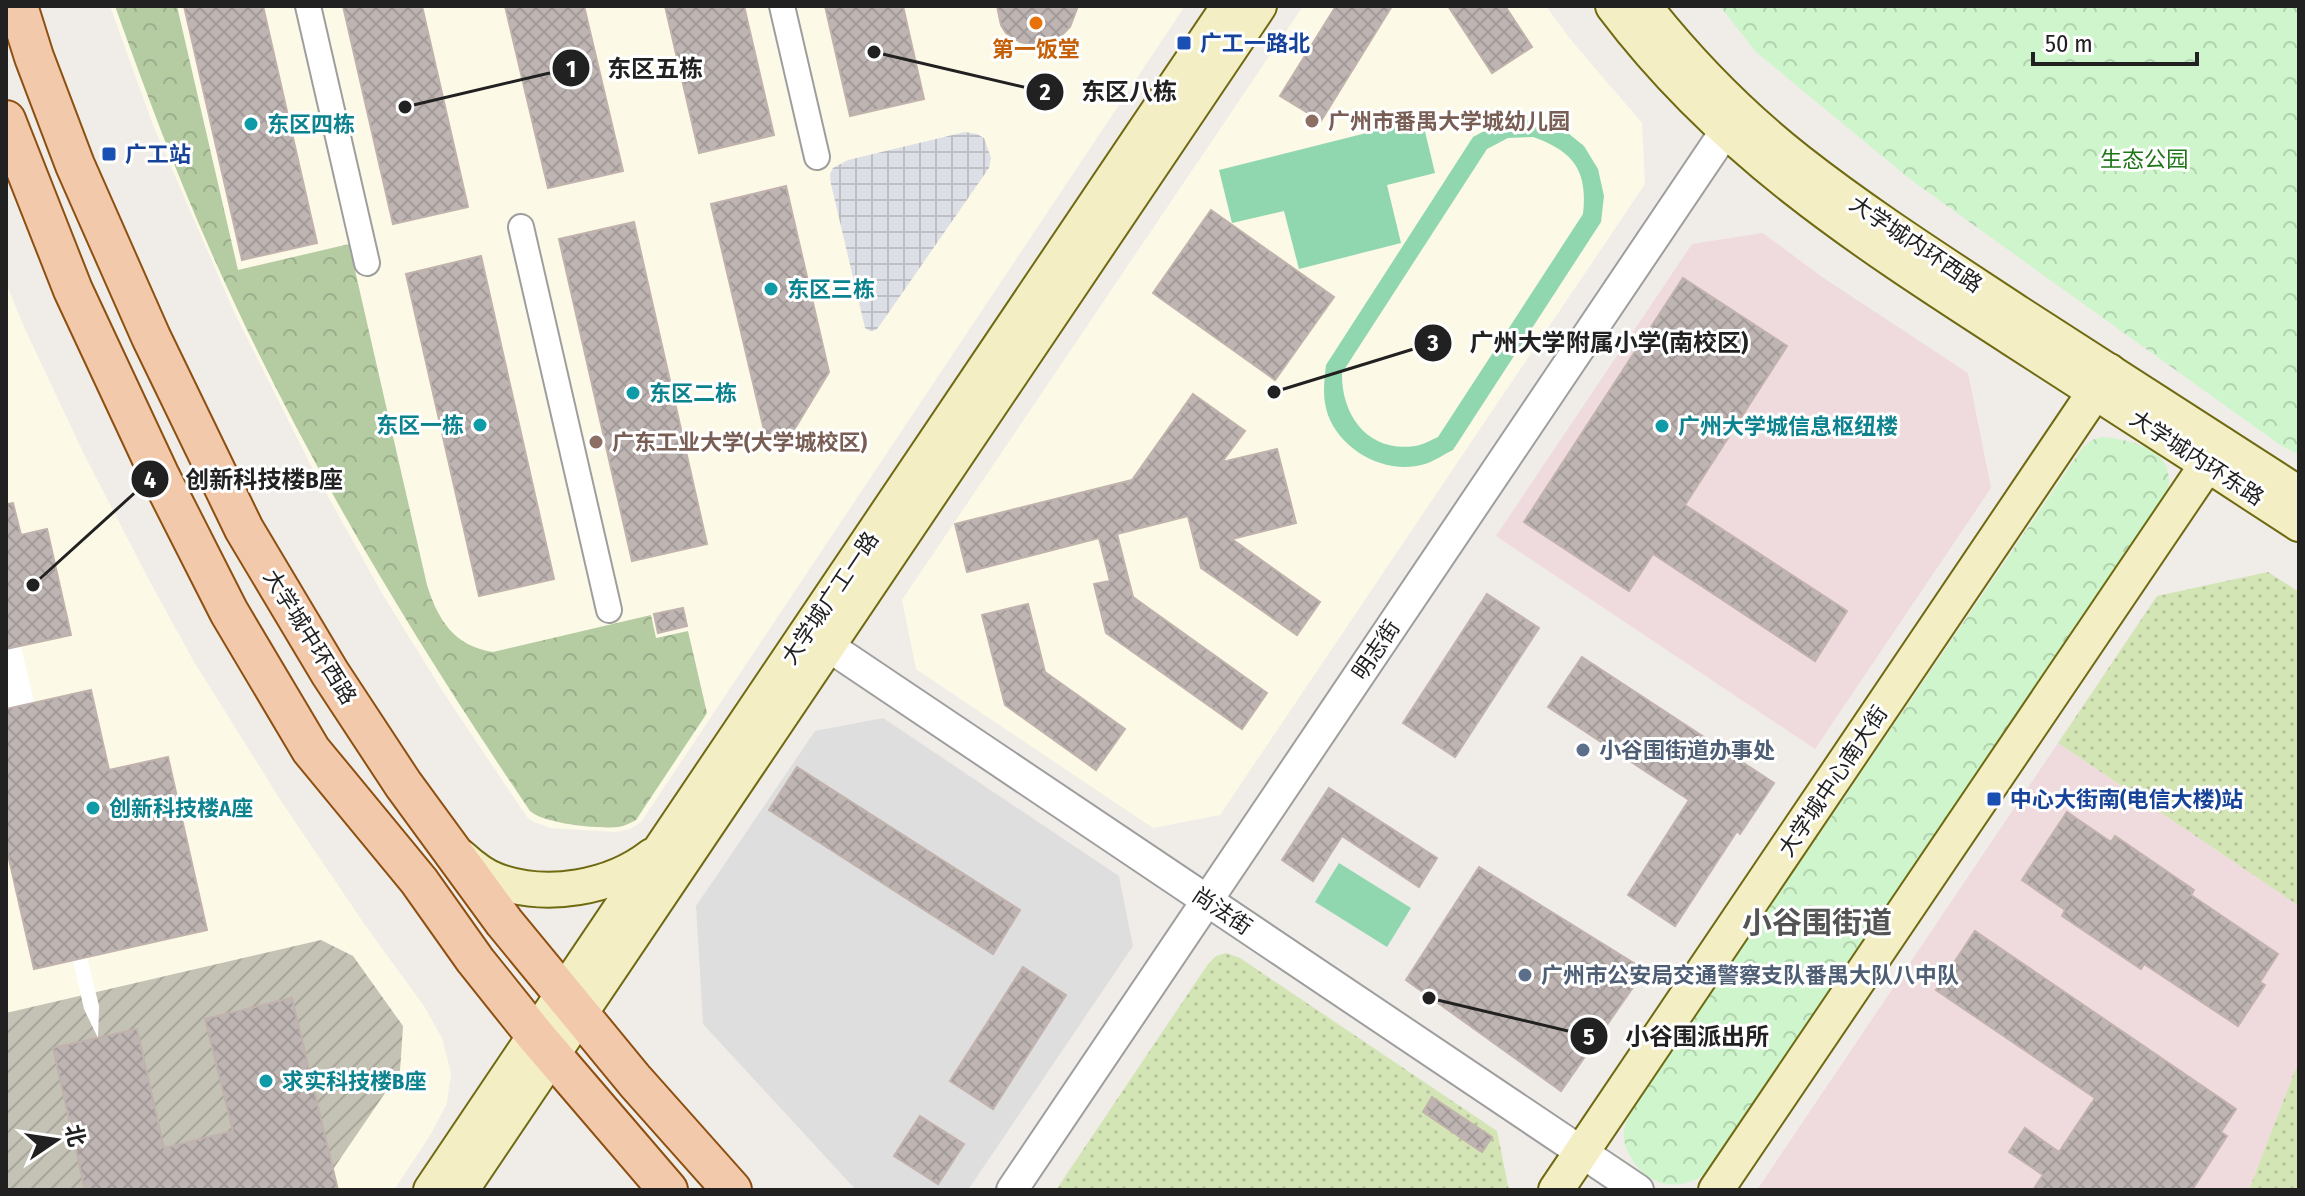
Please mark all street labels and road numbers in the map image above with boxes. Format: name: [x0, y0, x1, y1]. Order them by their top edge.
street label: 大学城内环西路: [1845, 190, 1987, 298]
street label: 大学城内环东路: [2125, 405, 2269, 511]
street label: 大学城广工一路: [776, 527, 884, 669]
street label: 大学城中环西路: [258, 565, 362, 709]
street label: 明志街: [1346, 615, 1406, 685]
street label: 大学城中心南大街: [1773, 700, 1893, 862]
street label: 尚法街: [1187, 881, 1257, 941]

